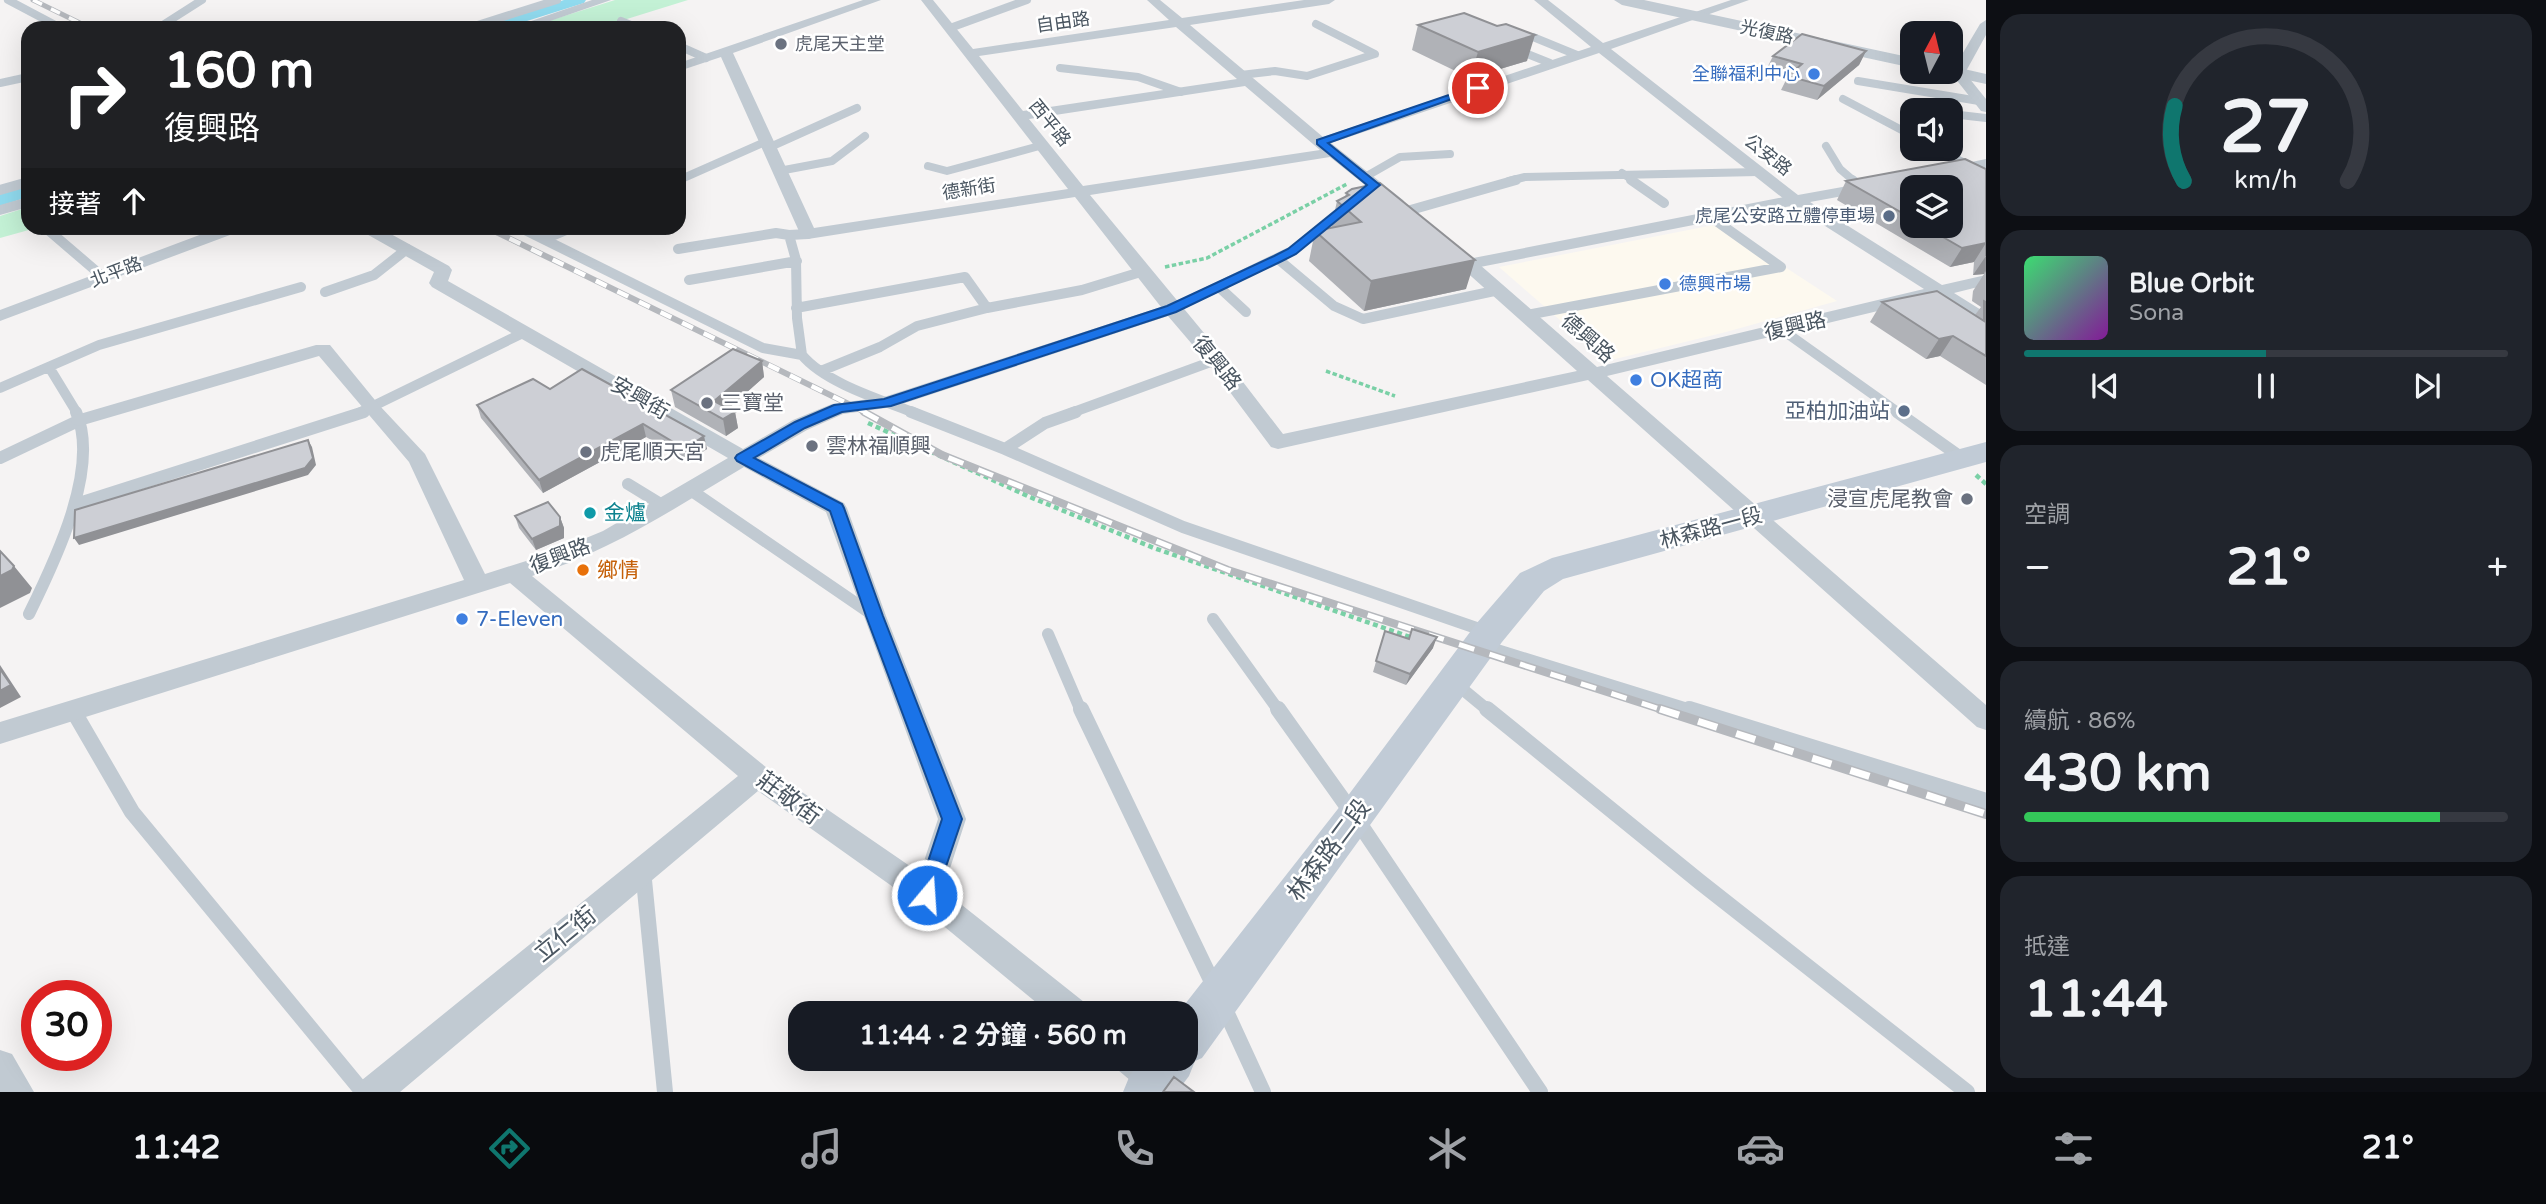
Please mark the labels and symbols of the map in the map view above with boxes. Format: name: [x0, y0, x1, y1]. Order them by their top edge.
street label: 自由路: [1035, 7, 1091, 37]
street label: 光復路: [1738, 16, 1796, 48]
north arrow: [1900, 21, 1964, 84]
place label: 虎尾天主堂: [795, 33, 885, 55]
marker: 虎尾天主堂: [773, 36, 789, 52]
pin: [1448, 58, 1508, 118]
place label: 全聯福利中心: [1692, 63, 1800, 85]
marker: 全聯福利中心: [1806, 66, 1822, 82]
street label: 西平路: [1024, 95, 1076, 151]
street label: 公安路: [1740, 130, 1796, 180]
street label: 德新街: [941, 174, 997, 204]
place label: 虎尾公安路立體停車場: [1695, 205, 1875, 227]
marker: 虎尾公安路立體停車場: [1881, 208, 1897, 224]
street label: 北平路: [87, 252, 145, 292]
place label: 德興市場: [1679, 273, 1751, 295]
marker: 德興市場: [1657, 276, 1673, 292]
street label: 復興路: [1762, 307, 1829, 346]
street label: 德興路: [1556, 308, 1620, 368]
street label: 復興路: [1187, 331, 1246, 396]
place label: OK超商: [1650, 368, 1723, 393]
street label: 安興街: [606, 372, 673, 425]
marker: OK超商: [1628, 372, 1644, 388]
place label: 三寶堂: [721, 391, 784, 416]
marker: 三寶堂: [699, 395, 715, 411]
place label: 亞柏加油站: [1785, 399, 1890, 424]
marker: 亞柏加油站: [1896, 403, 1912, 419]
place label: 雲林福順興: [826, 434, 931, 459]
marker: 雲林福順興: [804, 438, 820, 454]
place label: 虎尾順天宮: [600, 440, 705, 465]
marker: 虎尾順天宮: [578, 444, 594, 460]
place label: 浸宣虎尾教會: [1827, 487, 1953, 512]
marker: 浸宣虎尾教會: [1959, 491, 1975, 507]
place label: 金爐: [604, 501, 646, 526]
street label: 林森路一段: [1657, 503, 1765, 554]
marker: 金爐: [582, 505, 598, 521]
street label: 復興路: [526, 534, 594, 579]
place label: 鄉情: [597, 558, 639, 583]
marker: 鄉情: [575, 562, 591, 578]
place label: 7-Eleven: [476, 607, 563, 632]
marker: 7-Eleven: [454, 611, 470, 627]
street label: 莊敬街: [751, 766, 826, 831]
street label: 林森路二段: [1282, 794, 1377, 907]
position arrow: [890, 858, 964, 932]
street label: 立仁街: [528, 900, 602, 968]
speed limit sign: 30: [21, 980, 112, 1071]

